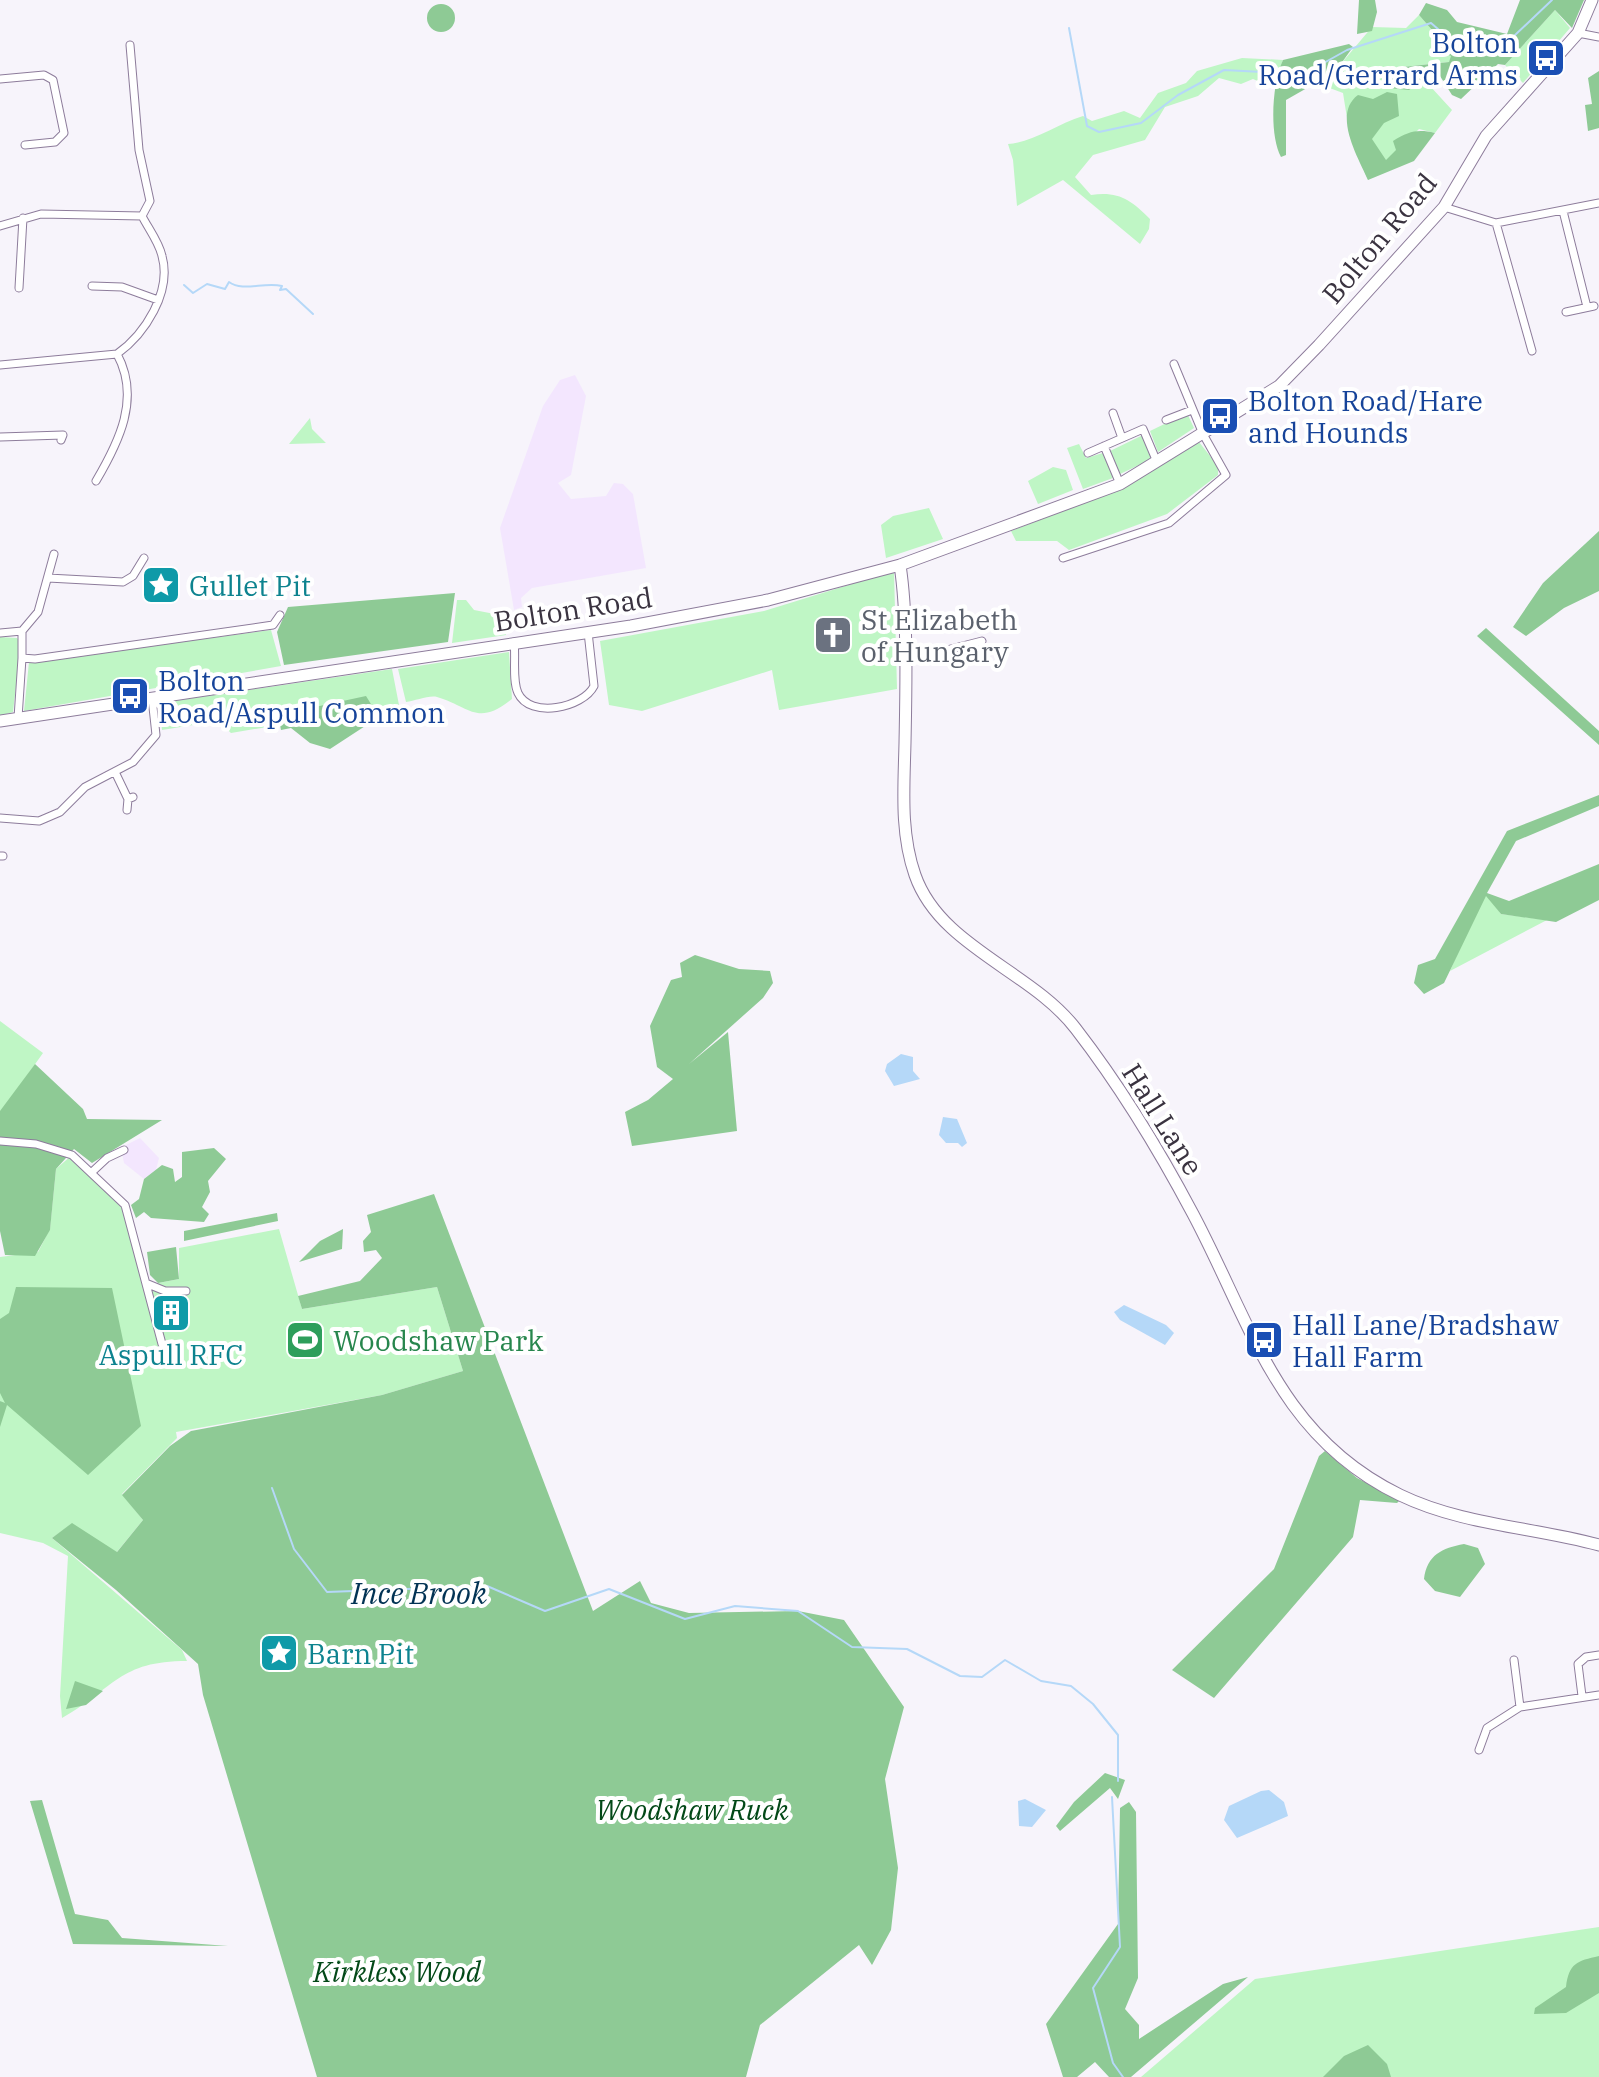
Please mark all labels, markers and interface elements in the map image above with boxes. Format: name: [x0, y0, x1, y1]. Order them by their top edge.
place label: Bolton Road/Gerrard Arms: [1258, 24, 1518, 93]
bus stop icon: Bolton Road/Gerrard Arms: [1525, 37, 1567, 79]
street label: Bolton Road: [1313, 165, 1445, 311]
place label: Bolton Road/Hare and Hounds: [1248, 382, 1483, 451]
bus stop icon: Bolton Road/Hare and Hounds: [1199, 395, 1241, 437]
place icon: Gullet Pit: [140, 564, 182, 606]
place label: Gullet Pit: [189, 567, 311, 604]
street label: Bolton Road: [491, 578, 655, 640]
place label: St Elizabeth of Hungary: [861, 601, 1018, 670]
church icon: St Elizabeth of Hungary: [812, 614, 854, 656]
place label: Bolton Road/Aspull Common: [158, 662, 445, 731]
bus stop icon: Bolton Road/Aspull Common: [109, 675, 151, 717]
street label: Hall Lane: [1114, 1056, 1212, 1182]
building icon: Aspull RFC: [150, 1292, 192, 1334]
place label: Hall Lane/Bradshaw Hall Farm: [1292, 1306, 1559, 1375]
sports icon: Woodshaw Park: [284, 1319, 326, 1361]
bus stop icon: Hall Lane/Bradshaw Hall Farm: [1243, 1319, 1285, 1361]
place label: Woodshaw Park: [333, 1322, 544, 1359]
place label: Aspull RFC: [99, 1336, 243, 1373]
water label: Ince Brook: [350, 1573, 487, 1612]
place icon: Barn Pit: [258, 1632, 300, 1674]
place label: Barn Pit: [307, 1635, 414, 1672]
park label: Woodshaw Ruck: [596, 1791, 789, 1828]
park label: Kirkless Wood: [312, 1953, 482, 1990]

